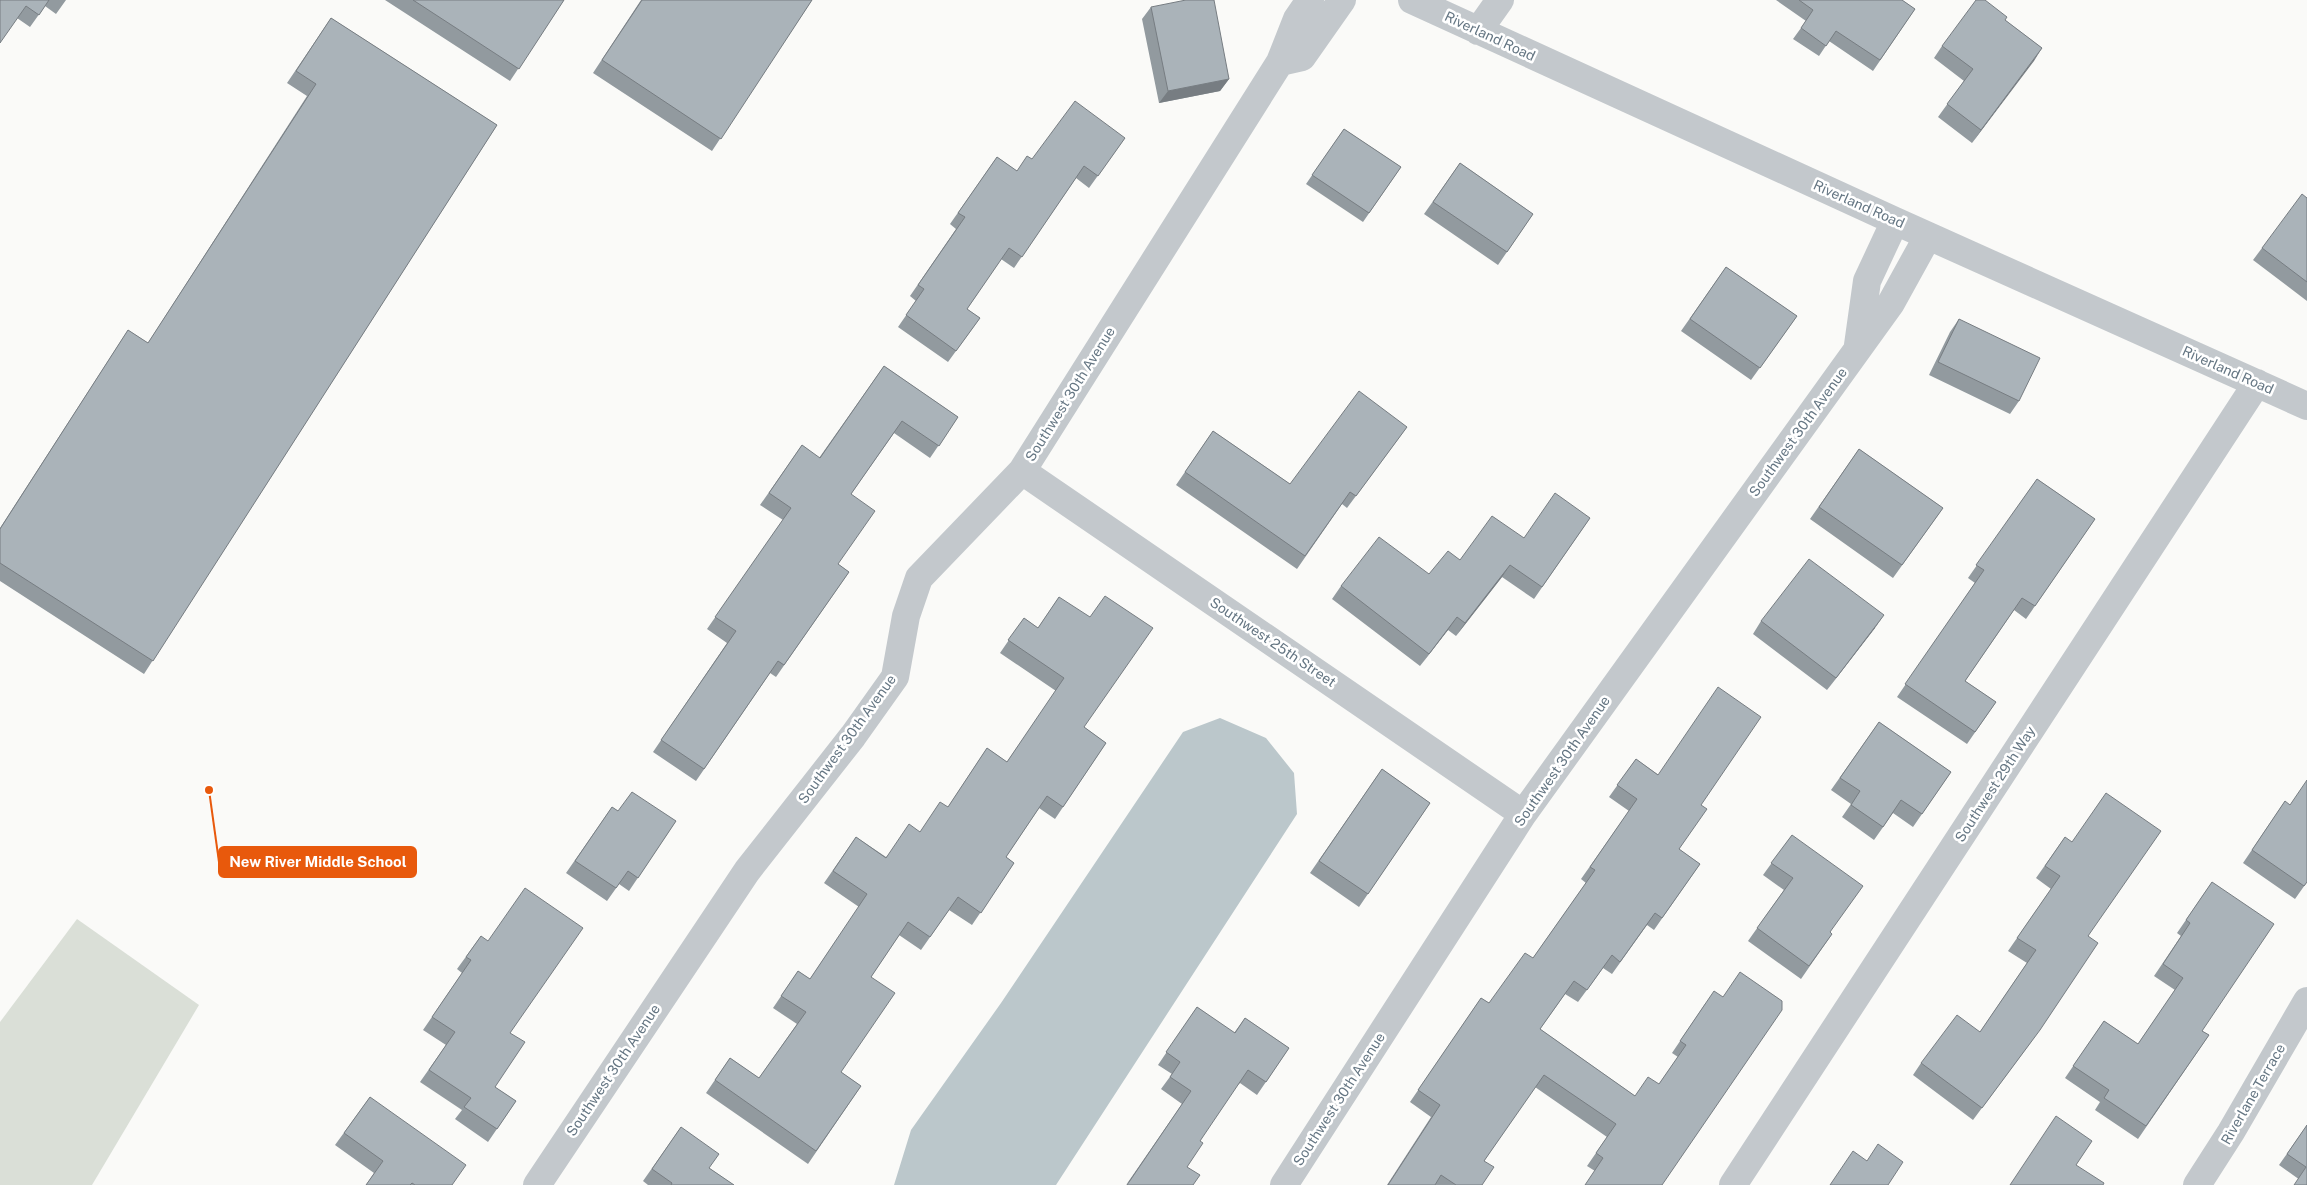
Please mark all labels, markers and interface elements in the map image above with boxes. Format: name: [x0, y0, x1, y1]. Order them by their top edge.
street label: Riverland Road: [1442, 8, 1538, 64]
street label: Riverland Road: [1811, 177, 1907, 231]
street label: Southwest 30th Avenue: [1022, 324, 1118, 464]
street label: Riverland Road: [2180, 343, 2276, 397]
street label: Southwest 30th Avenue: [1746, 364, 1850, 500]
street label: Southwest 25th Street: [1207, 594, 1339, 690]
street label: Southwest 30th Avenue: [795, 671, 899, 807]
street label: Southwest 30th Avenue: [1511, 693, 1613, 829]
street label: Southwest 29th Way: [1952, 723, 2039, 845]
callout: New River Middle School: [219, 847, 416, 877]
text: New River Middle School: [229, 853, 407, 870]
street label: Southwest 30th Avenue: [563, 1001, 663, 1139]
street label: Southwest 30th Avenue: [1290, 1029, 1388, 1169]
street label: Riverlane Terrace: [2218, 1041, 2288, 1147]

